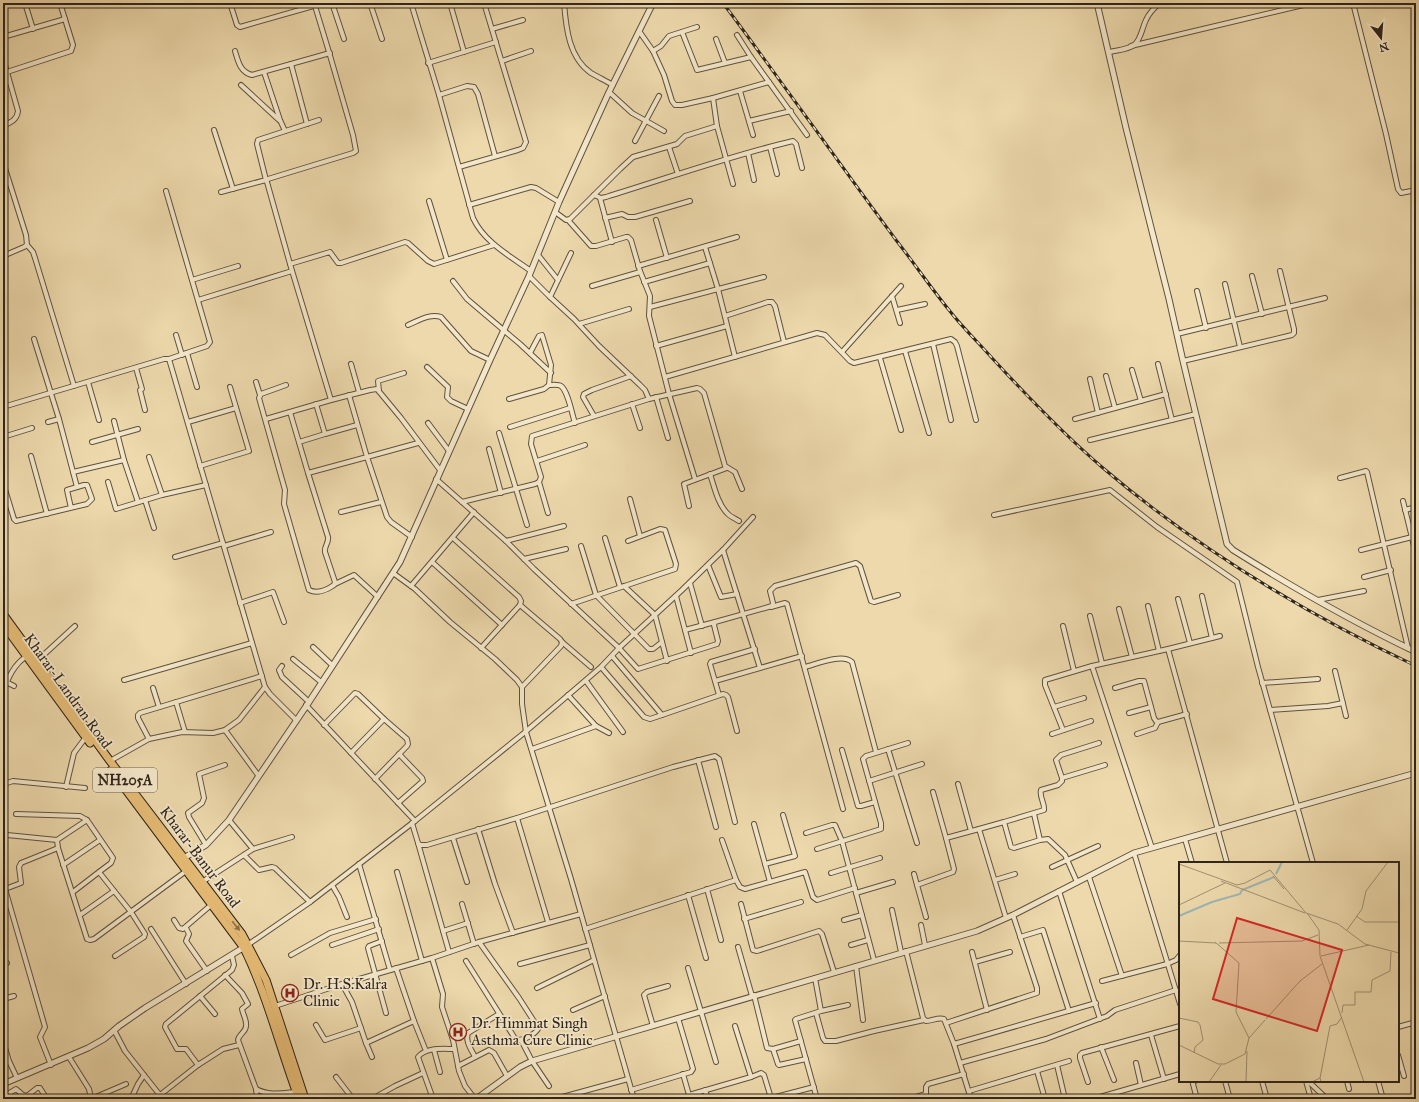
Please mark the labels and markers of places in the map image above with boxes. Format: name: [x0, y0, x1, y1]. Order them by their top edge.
place label: Dr. H.S.Kalra Clinic: [303, 975, 388, 1010]
hospital icon: Dr. H.S.Kalra Clinic: [280, 983, 300, 1003]
place label: Dr. Himmat Singh Asthma Cure Clinic: [470, 1014, 593, 1049]
hospital icon: Dr. Himmat Singh Asthma Cure Clinic: [448, 1022, 468, 1042]

